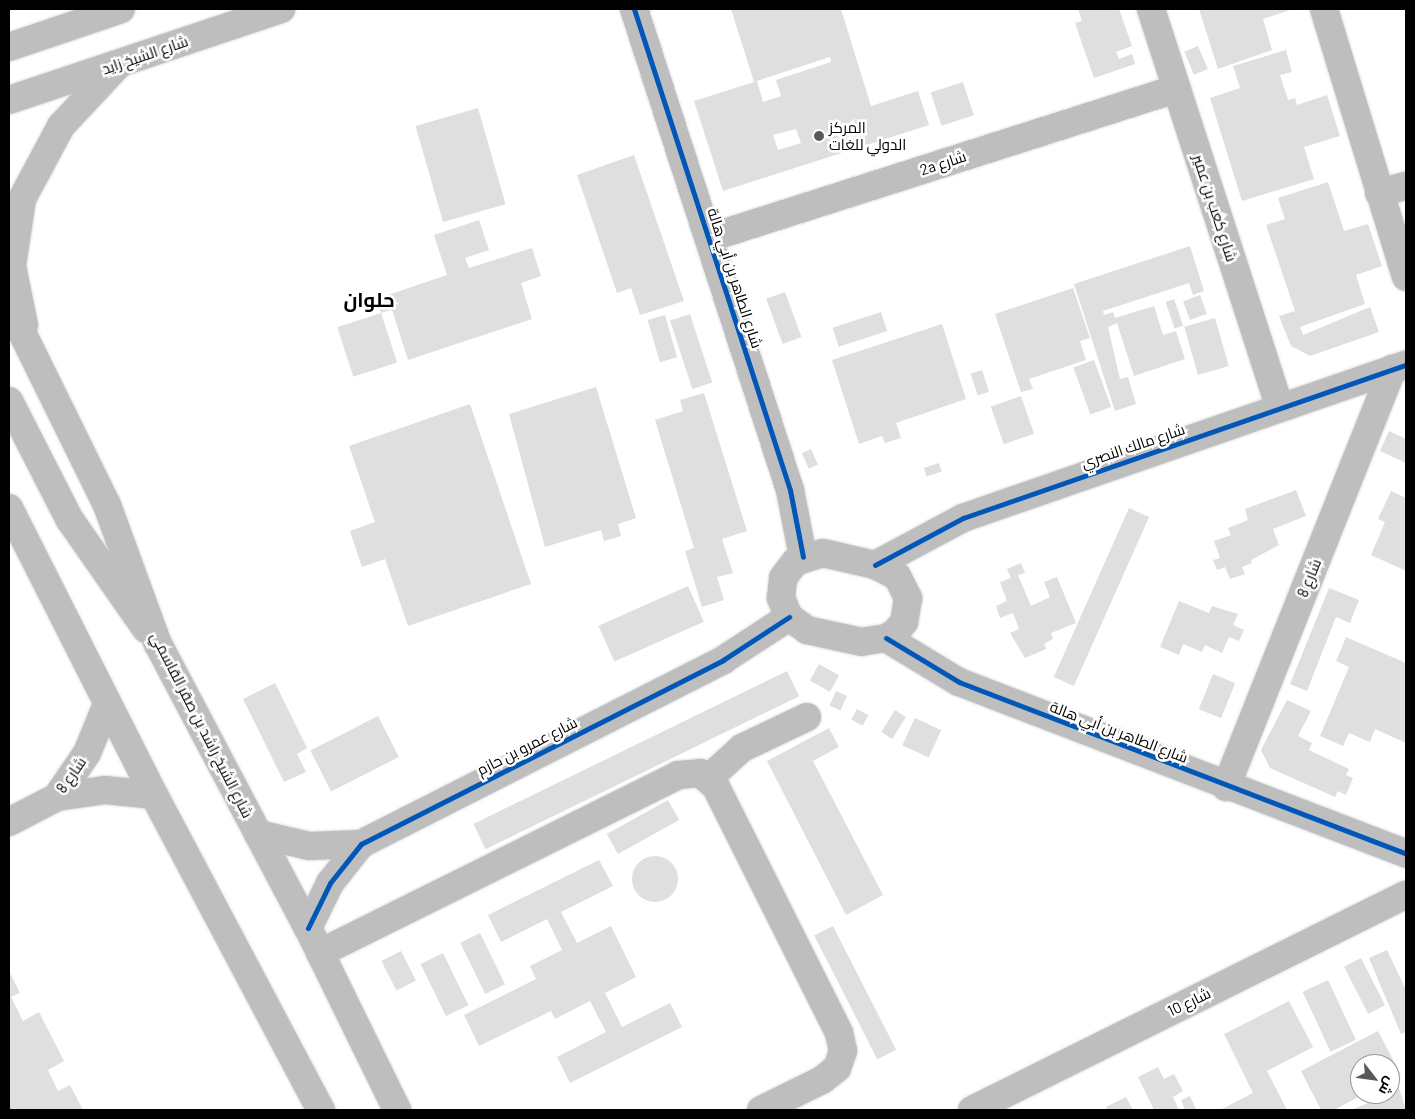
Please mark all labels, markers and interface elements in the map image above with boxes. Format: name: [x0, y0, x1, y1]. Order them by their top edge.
street label: شارع الشيخ زايد: [100, 32, 190, 78]
place label: المركز الدولي للغات: [829, 118, 906, 153]
marker: المركز الدولي للغات: [813, 130, 825, 142]
street label: 2a شارع: [918, 147, 968, 179]
street label: شارع كعب بن عمير: [1189, 152, 1241, 264]
street label: شارع الطاهر بن أبي هالة: [704, 206, 766, 350]
district label: حلوان: [343, 287, 395, 311]
street label: شارع مالك النصري: [1079, 420, 1187, 472]
street label: شارع 8: [1293, 556, 1325, 600]
street label: شارع الشيخ راشد بن صقر القاسمي: [147, 629, 257, 821]
street label: شارع الطاهر بن أبي هالة: [1047, 697, 1191, 767]
street label: شارع عمرو بن حازم: [474, 713, 580, 779]
street label: شارع 8: [52, 754, 90, 796]
street label: شارع 10: [1164, 984, 1214, 1020]
north arrow: [1350, 1054, 1400, 1104]
text: ش: [1376, 1074, 1399, 1098]

